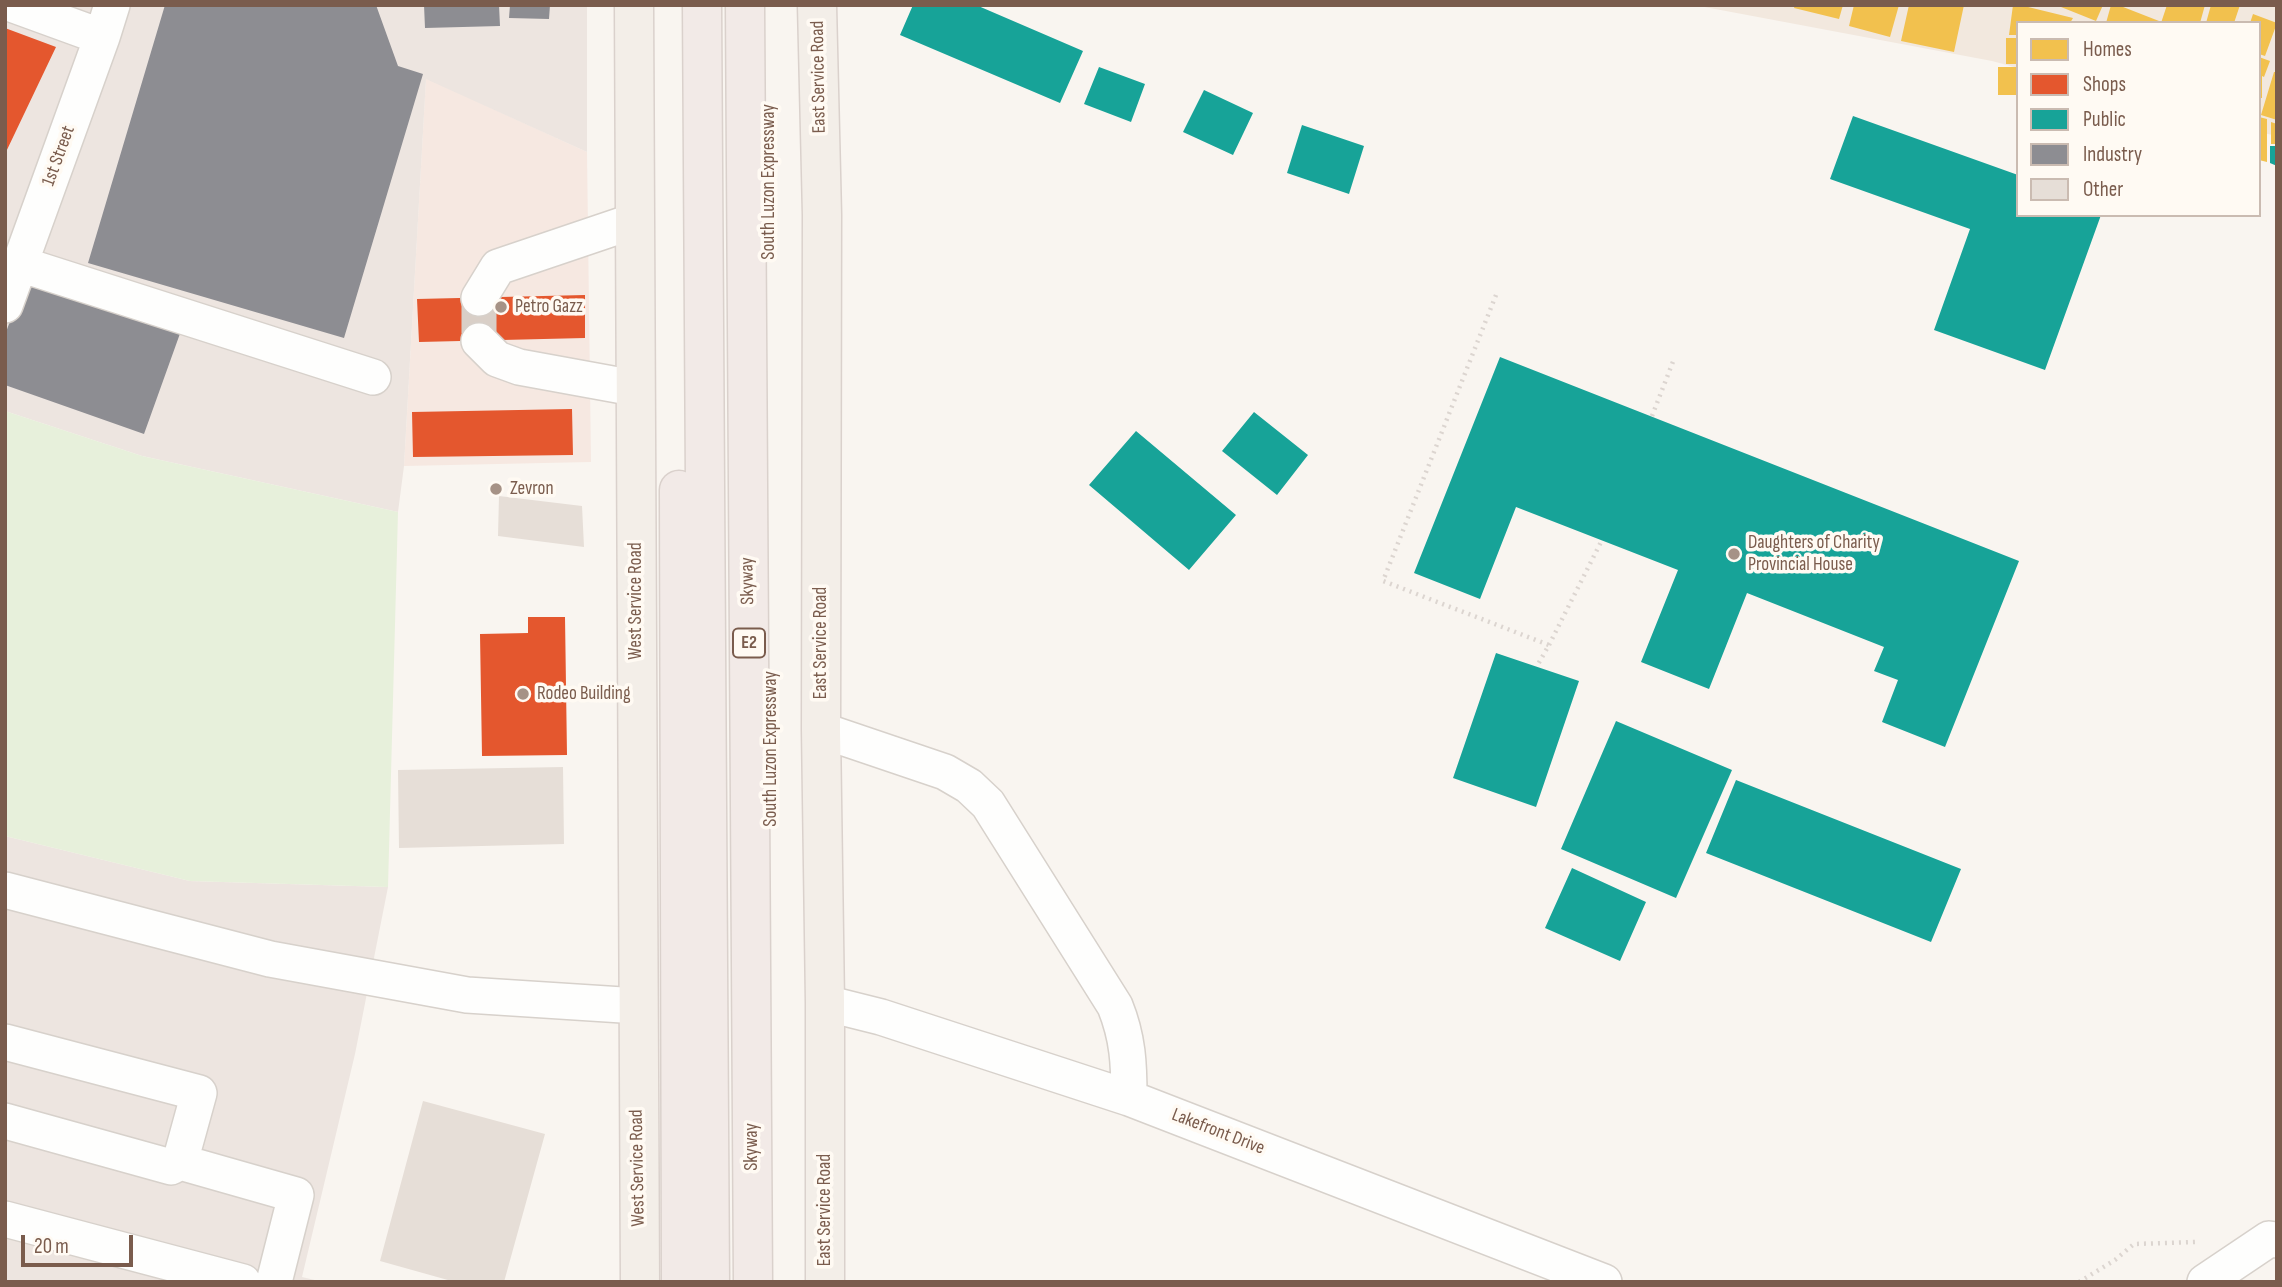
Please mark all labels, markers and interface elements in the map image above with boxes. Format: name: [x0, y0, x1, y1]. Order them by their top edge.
street label: East Service Road: [807, 21, 831, 133]
legend: [2016, 21, 2261, 217]
text: Homes: [2083, 37, 2132, 62]
text: Shops: [2083, 72, 2126, 97]
street label: South Luzon Expressway: [758, 104, 780, 260]
text: Public: [2083, 107, 2126, 132]
street label: 1st Street: [38, 123, 80, 189]
text: Industry: [2083, 142, 2142, 167]
text: Other: [2083, 177, 2123, 202]
place label: Petro Gazz: [515, 296, 583, 318]
marker: Petro Gazz: [493, 299, 509, 315]
place label: Zevron: [510, 478, 554, 500]
marker: Zevron: [488, 481, 504, 497]
place label: Daughters of Charity Provincial House: [1748, 532, 1880, 576]
street label: West Service Road: [625, 542, 647, 660]
marker: Daughters of Charity Provincial House: [1726, 546, 1742, 562]
street label: Skyway: [736, 557, 760, 605]
street label: East Service Road: [810, 587, 832, 699]
road number: E2: [733, 628, 765, 658]
street label: South Luzon Expressway: [760, 671, 782, 827]
place label: Rodeo Building: [537, 683, 631, 705]
marker: Rodeo Building: [515, 686, 531, 702]
street label: Lakefront Drive: [1168, 1104, 1268, 1160]
street label: West Service Road: [626, 1109, 650, 1227]
street label: Skyway: [741, 1123, 763, 1171]
street label: East Service Road: [814, 1154, 836, 1266]
scale bar: [24, 1220, 136, 1264]
text: 20 m: [34, 1234, 69, 1259]

